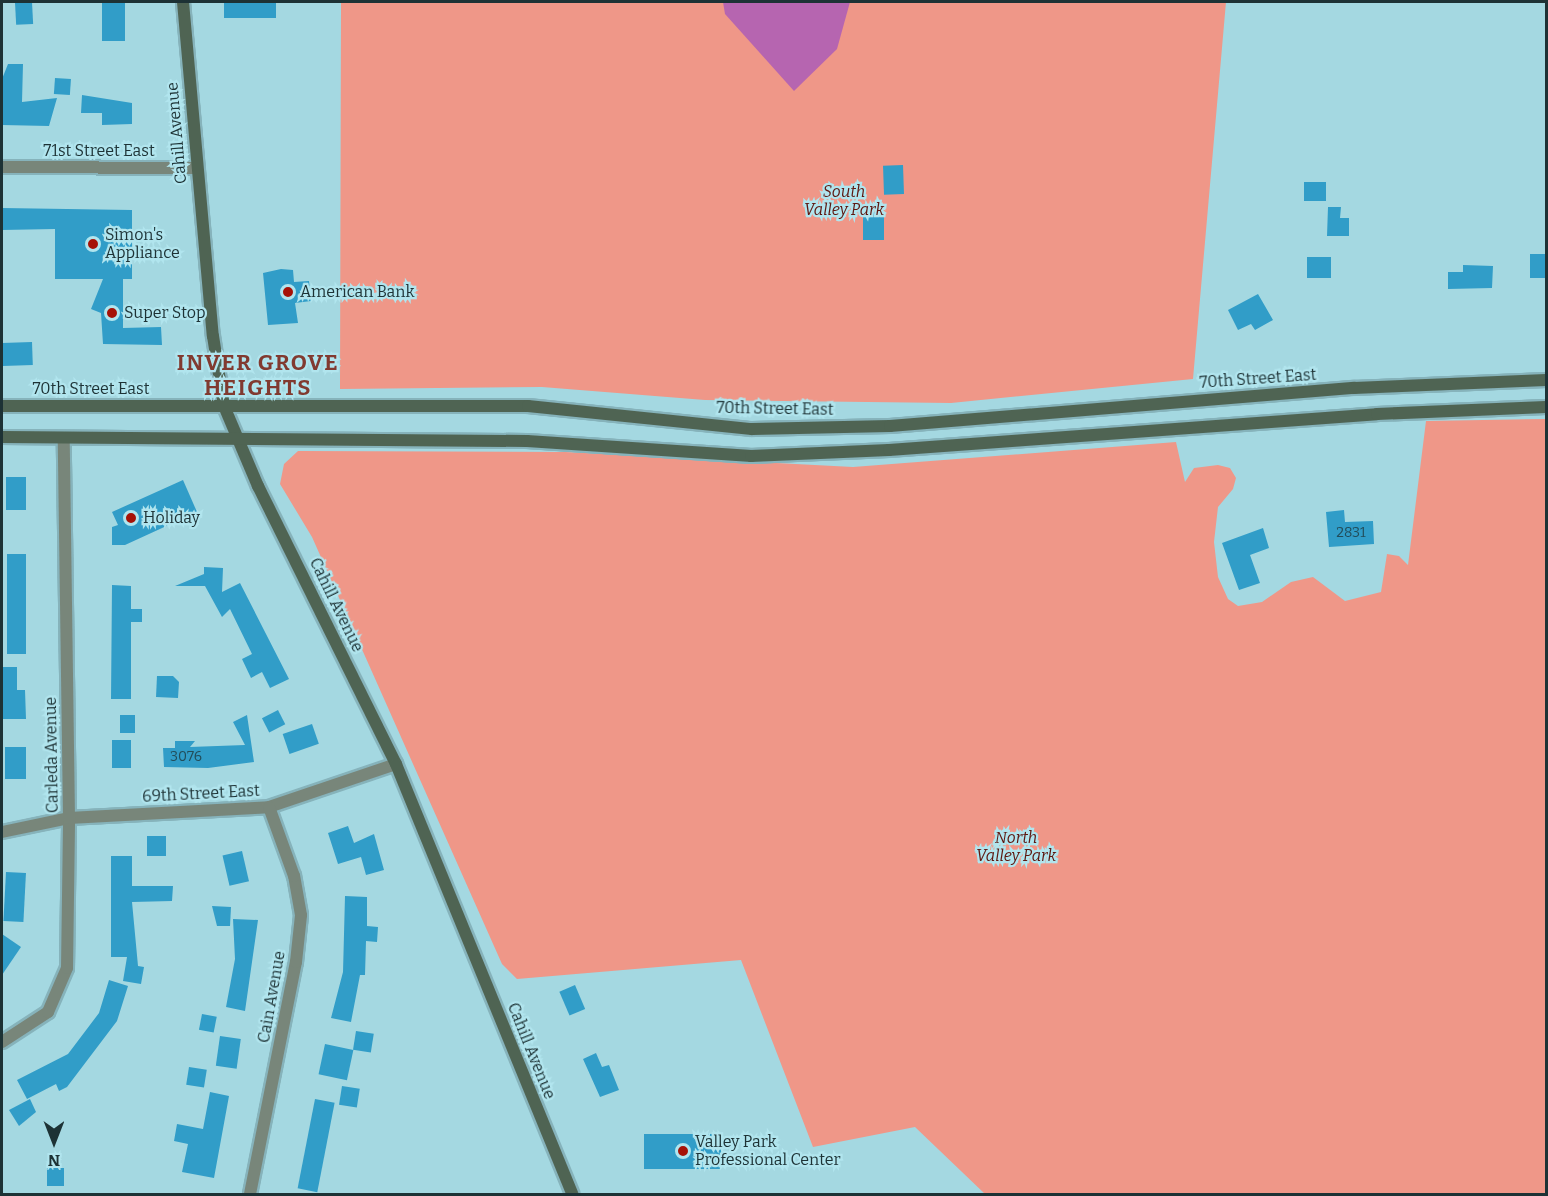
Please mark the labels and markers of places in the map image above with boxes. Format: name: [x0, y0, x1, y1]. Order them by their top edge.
place label: Simon's Appliance: [105, 225, 180, 263]
marker: Simon's Appliance: [86, 237, 100, 251]
place label: American Bank: [300, 282, 415, 302]
marker: American Bank: [281, 285, 295, 299]
place label: Super Stop: [124, 303, 206, 323]
marker: Super Stop: [105, 306, 119, 320]
place label: Holiday: [143, 508, 200, 528]
marker: Holiday: [124, 511, 138, 525]
place label: Valley Park Professional Center: [695, 1132, 841, 1170]
marker: Valley Park Professional Center: [676, 1144, 690, 1158]

